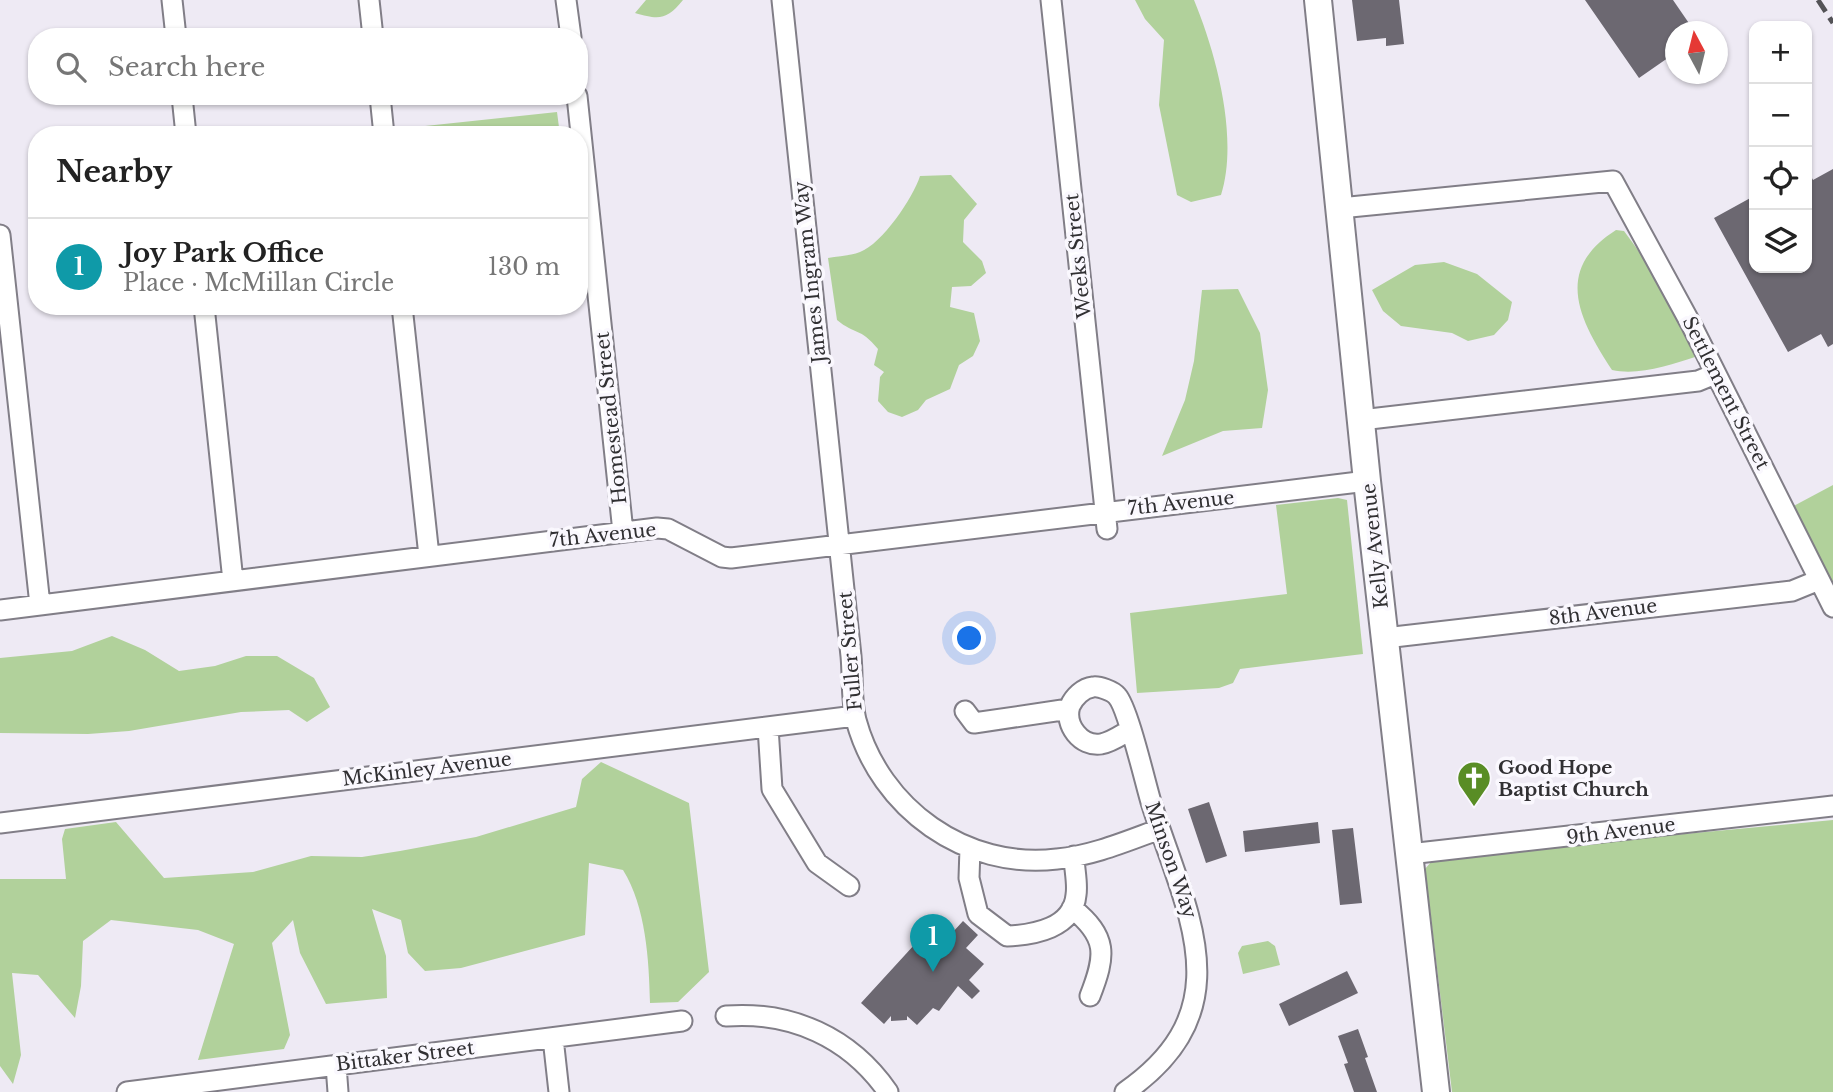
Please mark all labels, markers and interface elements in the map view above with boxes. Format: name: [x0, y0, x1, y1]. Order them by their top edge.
north arrow: [1665, 21, 1728, 84]
map controls: [1749, 21, 1812, 273]
button: +: [1749, 21, 1812, 84]
search box: [28, 28, 588, 105]
icon: search: [52, 48, 90, 86]
text: Search here: [108, 51, 265, 83]
button: −: [1749, 84, 1812, 147]
button: locate: [1749, 147, 1812, 210]
text: Nearby: [56, 153, 172, 190]
street label: James Ingram Way: [789, 180, 831, 367]
street label: Weeks Street: [1060, 192, 1096, 321]
button: layers: [1749, 210, 1812, 273]
text: Joy Park Office: [123, 237, 324, 269]
text: 1: [74, 253, 84, 281]
text: 130 m: [488, 253, 560, 281]
text: Place · McMillan Circle: [123, 269, 394, 297]
street label: Settlement Street: [1677, 313, 1775, 474]
street label: Homestead Street: [590, 330, 632, 505]
street label: Kelly Avenue: [1357, 482, 1393, 610]
street label: 7th Avenue: [1127, 486, 1235, 520]
street label: 7th Avenue: [549, 518, 657, 552]
street label: Fuller Street: [833, 589, 867, 712]
street label: 8th Avenue: [1548, 594, 1658, 630]
your location: [952, 621, 986, 655]
street label: McKinley Avenue: [341, 747, 513, 791]
place label: Good Hope Baptist Church: [1498, 756, 1649, 801]
church icon: Good Hope Baptist Church: [1455, 759, 1493, 808]
street label: Minson Way: [1140, 799, 1202, 921]
street label: 9th Avenue: [1565, 813, 1677, 849]
pin: 1: [910, 914, 956, 972]
street label: Bittaker Street: [335, 1036, 476, 1076]

